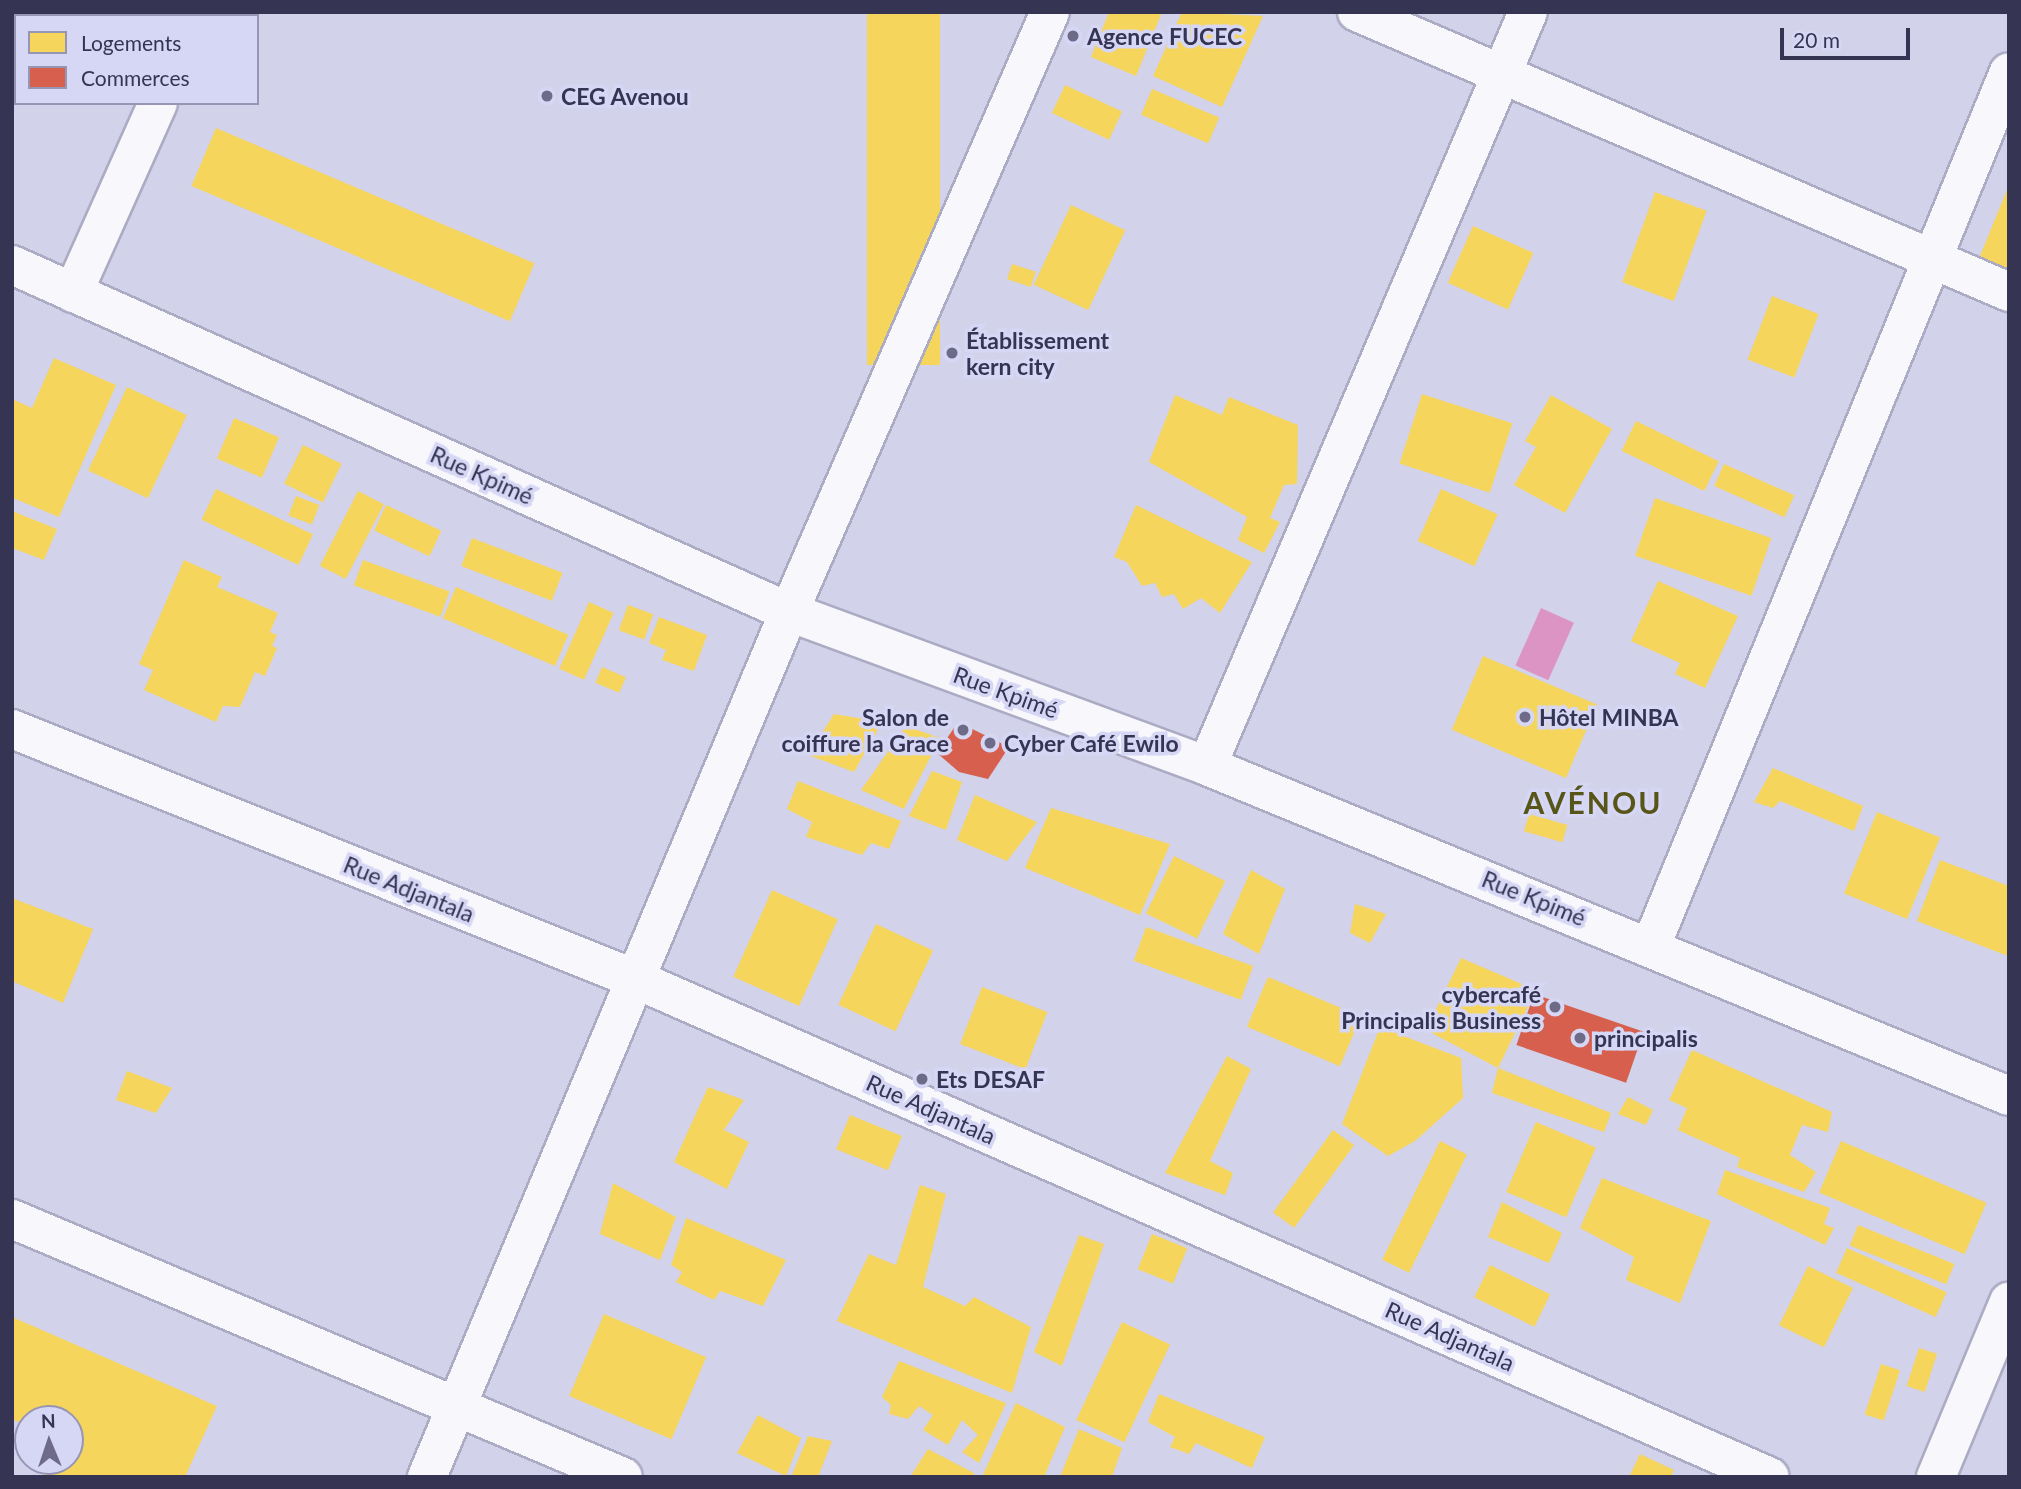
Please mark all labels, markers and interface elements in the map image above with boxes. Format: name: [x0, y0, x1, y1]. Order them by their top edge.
legend: [14, 14, 259, 105]
scale bar: [1783, 14, 1912, 58]
place label: Agence FUCEC: [1087, 22, 1242, 50]
text: 20 m: [1793, 27, 1840, 52]
marker: Agence FUCEC: [1065, 28, 1081, 44]
text: Logements: [81, 30, 181, 55]
text: Commerces: [81, 65, 190, 90]
place label: CEG Avenou: [561, 82, 690, 110]
marker: CEG Avenou: [539, 88, 555, 104]
place label: Établissement kern city: [966, 326, 1109, 380]
marker: Établissement kern city: [944, 345, 960, 361]
street label: Rue Kpimé: [426, 440, 538, 510]
street label: Rue Kpimé: [950, 660, 1062, 724]
place label: Salon de coiffure la Grace: [782, 703, 949, 757]
place label: Hôtel MINBA: [1539, 703, 1679, 731]
marker: Hôtel MINBA: [1517, 709, 1533, 725]
marker: Salon de coiffure la Grace: [955, 722, 971, 738]
place label: Cyber Café Ewilo: [1004, 729, 1179, 757]
marker: Cyber Café Ewilo: [982, 735, 998, 751]
district label: AVÉNOU: [1524, 784, 1662, 820]
street label: Rue Adjantala: [339, 850, 479, 928]
street label: Rue Kpimé: [1478, 865, 1590, 931]
place label: cybercafé Principalis Business: [1341, 980, 1541, 1034]
marker: cybercafé Principalis Business: [1547, 999, 1563, 1015]
place label: principalis: [1594, 1024, 1698, 1052]
marker: principalis: [1572, 1030, 1588, 1046]
place label: Ets DESAF: [936, 1065, 1045, 1093]
street label: Rue Adjantala: [862, 1068, 1000, 1150]
marker: Ets DESAF: [914, 1071, 930, 1087]
street label: Rue Adjantala: [1381, 1295, 1519, 1377]
north arrow: [14, 1405, 84, 1475]
text: N: [41, 1409, 56, 1432]

